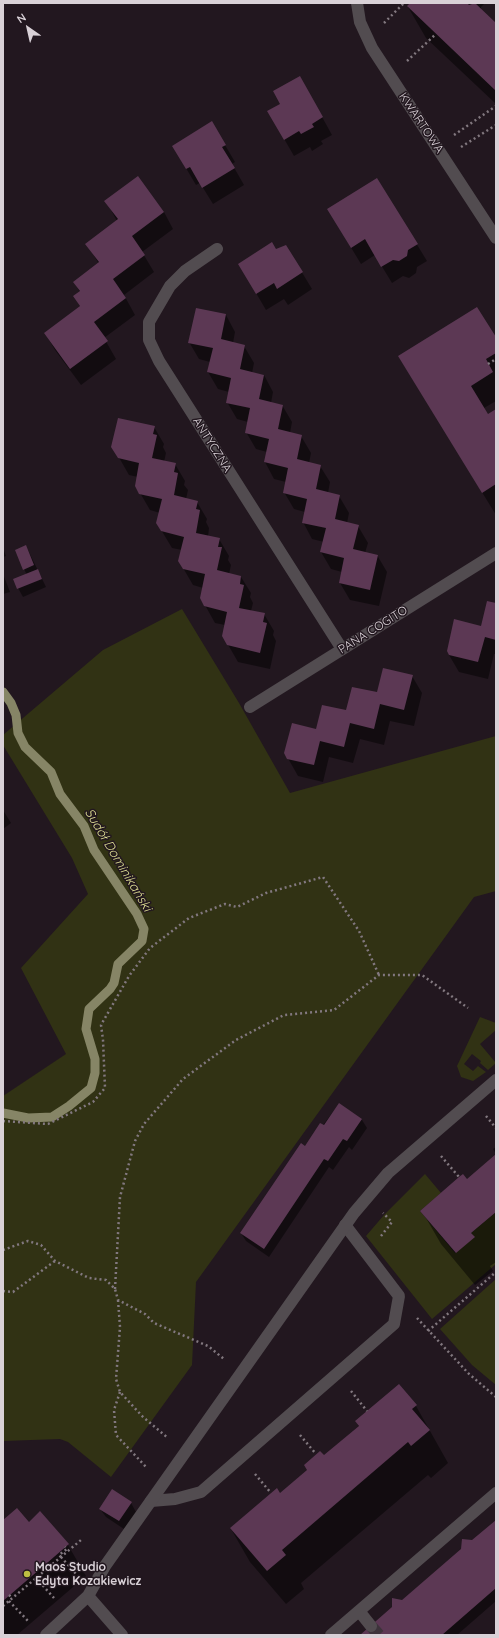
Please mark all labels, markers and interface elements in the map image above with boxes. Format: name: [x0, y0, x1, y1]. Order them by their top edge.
north arrow: [8, 8, 48, 48]
text: N: [14, 10, 29, 26]
street label: KWARTOWA: [395, 90, 447, 156]
street label: ANTYCZNA: [189, 415, 235, 475]
street label: PANA COGITO: [336, 603, 410, 657]
water label: Sudół Dominikański: [81, 806, 155, 914]
place label: Maos Studio Edyta Kozakiewicz: [35, 1560, 141, 1588]
marker: Maos Studio Edyta Kozakiewicz: [22, 1569, 32, 1579]

